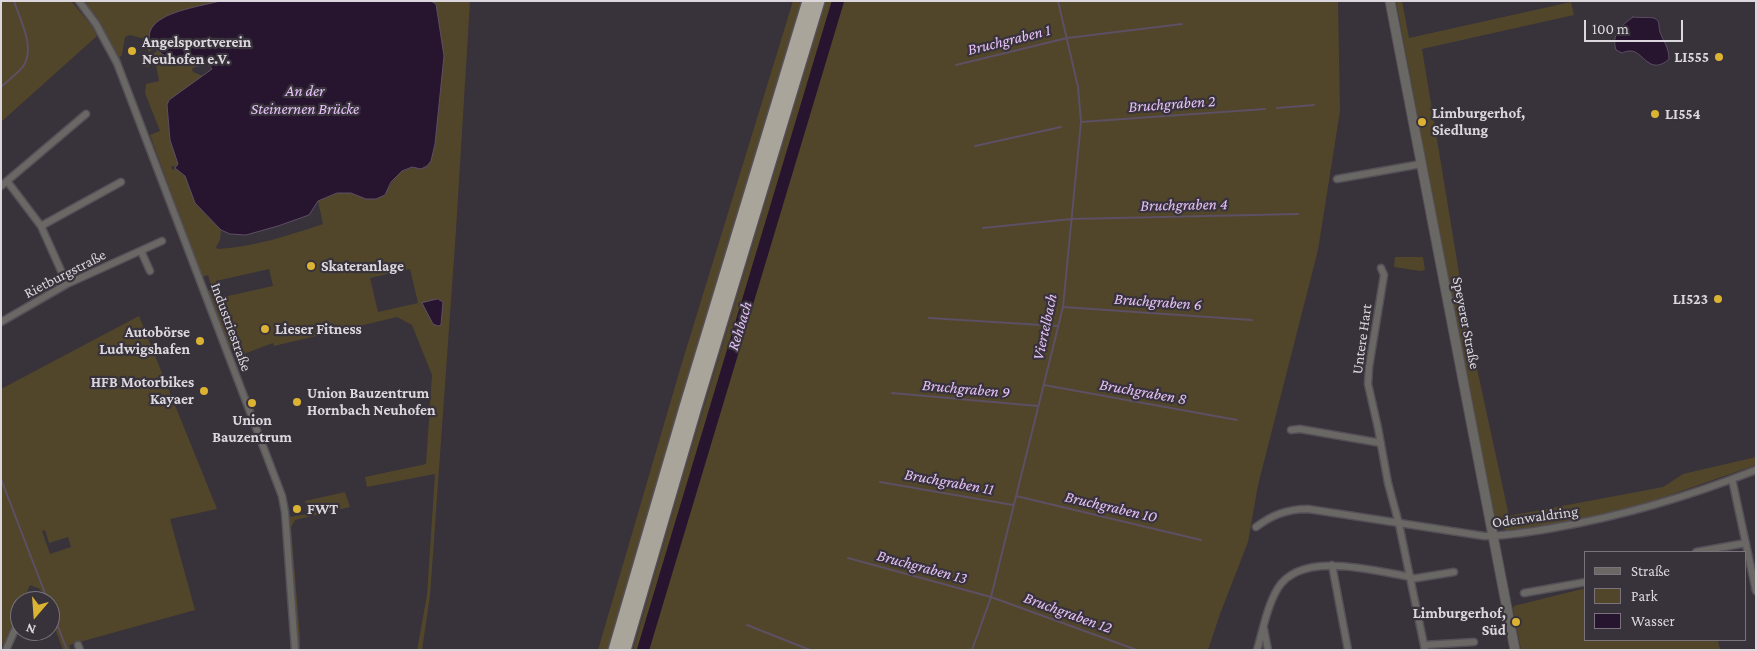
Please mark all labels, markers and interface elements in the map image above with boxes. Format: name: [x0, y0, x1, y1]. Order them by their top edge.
scale bar: [1587, 10, 1686, 42]
water label: Bruchgraben 1: [965, 20, 1053, 60]
text: 100 m: [1592, 21, 1629, 37]
place label: Angelsportverein Neuhofen e.V.: [142, 33, 251, 68]
marker: Angelsportverein Neuhofen e.V.: [126, 45, 138, 57]
place label: LI555: [1674, 48, 1709, 66]
marker: LI555: [1713, 51, 1725, 63]
water label: An der Steinernen Brücke: [251, 81, 359, 119]
water label: Bruchgraben 2: [1128, 91, 1216, 117]
place label: Limburgerhof, Siedlung: [1432, 104, 1525, 139]
place label: LI554: [1665, 105, 1701, 123]
marker: LI554: [1649, 108, 1661, 120]
marker: Limburgerhof, Siedlung: [1416, 116, 1428, 128]
water label: Bruchgraben 4: [1140, 195, 1228, 215]
street label: Rietburgstraße: [21, 246, 109, 302]
place label: Skateranlage: [321, 257, 404, 275]
marker: Skateranlage: [305, 260, 317, 272]
street label: Speyerer Straße: [1448, 275, 1484, 371]
street label: Industriestraße: [207, 280, 255, 374]
water label: Bruchgraben 6: [1113, 289, 1203, 315]
place label: LI523: [1673, 290, 1708, 308]
water label: Viertelbach: [1029, 292, 1061, 362]
marker: LI523: [1712, 293, 1724, 305]
water label: Rehbach: [723, 299, 757, 353]
street label: Untere Hart: [1348, 303, 1376, 375]
place label: Lieser Fitness: [275, 320, 362, 338]
place label: Autobörse Ludwigshafen: [99, 323, 190, 358]
marker: Lieser Fitness: [259, 323, 271, 335]
marker: Autobörse Ludwigshafen: [194, 335, 206, 347]
place label: HFB Motorbikes Kayaer: [91, 373, 194, 408]
water label: Bruchgraben 8: [1098, 375, 1188, 409]
water label: Bruchgraben 9: [921, 376, 1011, 402]
place label: Union Bauzentrum Hornbach Neuhofen: [307, 384, 436, 419]
marker: HFB Motorbikes Kayaer: [198, 385, 210, 397]
marker: Union Bauzentrum Hornbach Neuhofen: [291, 396, 303, 408]
marker: Union Bauzentrum: [246, 397, 258, 409]
place label: Union Bauzentrum: [212, 411, 292, 446]
water label: Bruchgraben 11: [903, 465, 995, 499]
water label: Bruchgraben 10: [1063, 487, 1159, 527]
place label: FWT: [307, 500, 338, 518]
street label: Odenwaldring: [1491, 502, 1579, 532]
marker: FWT: [291, 503, 303, 515]
water label: Bruchgraben 13: [875, 546, 969, 588]
legend: [1584, 551, 1747, 641]
text: Straße: [1631, 563, 1670, 579]
water label: Bruchgraben 12: [1021, 588, 1115, 638]
text: Park: [1631, 588, 1658, 604]
north arrow: [10, 591, 60, 641]
place label: Limburgerhof, Süd: [1413, 604, 1506, 639]
text: Wasser: [1631, 613, 1675, 629]
marker: Limburgerhof, Süd: [1510, 616, 1522, 628]
text: N: [24, 620, 38, 638]

